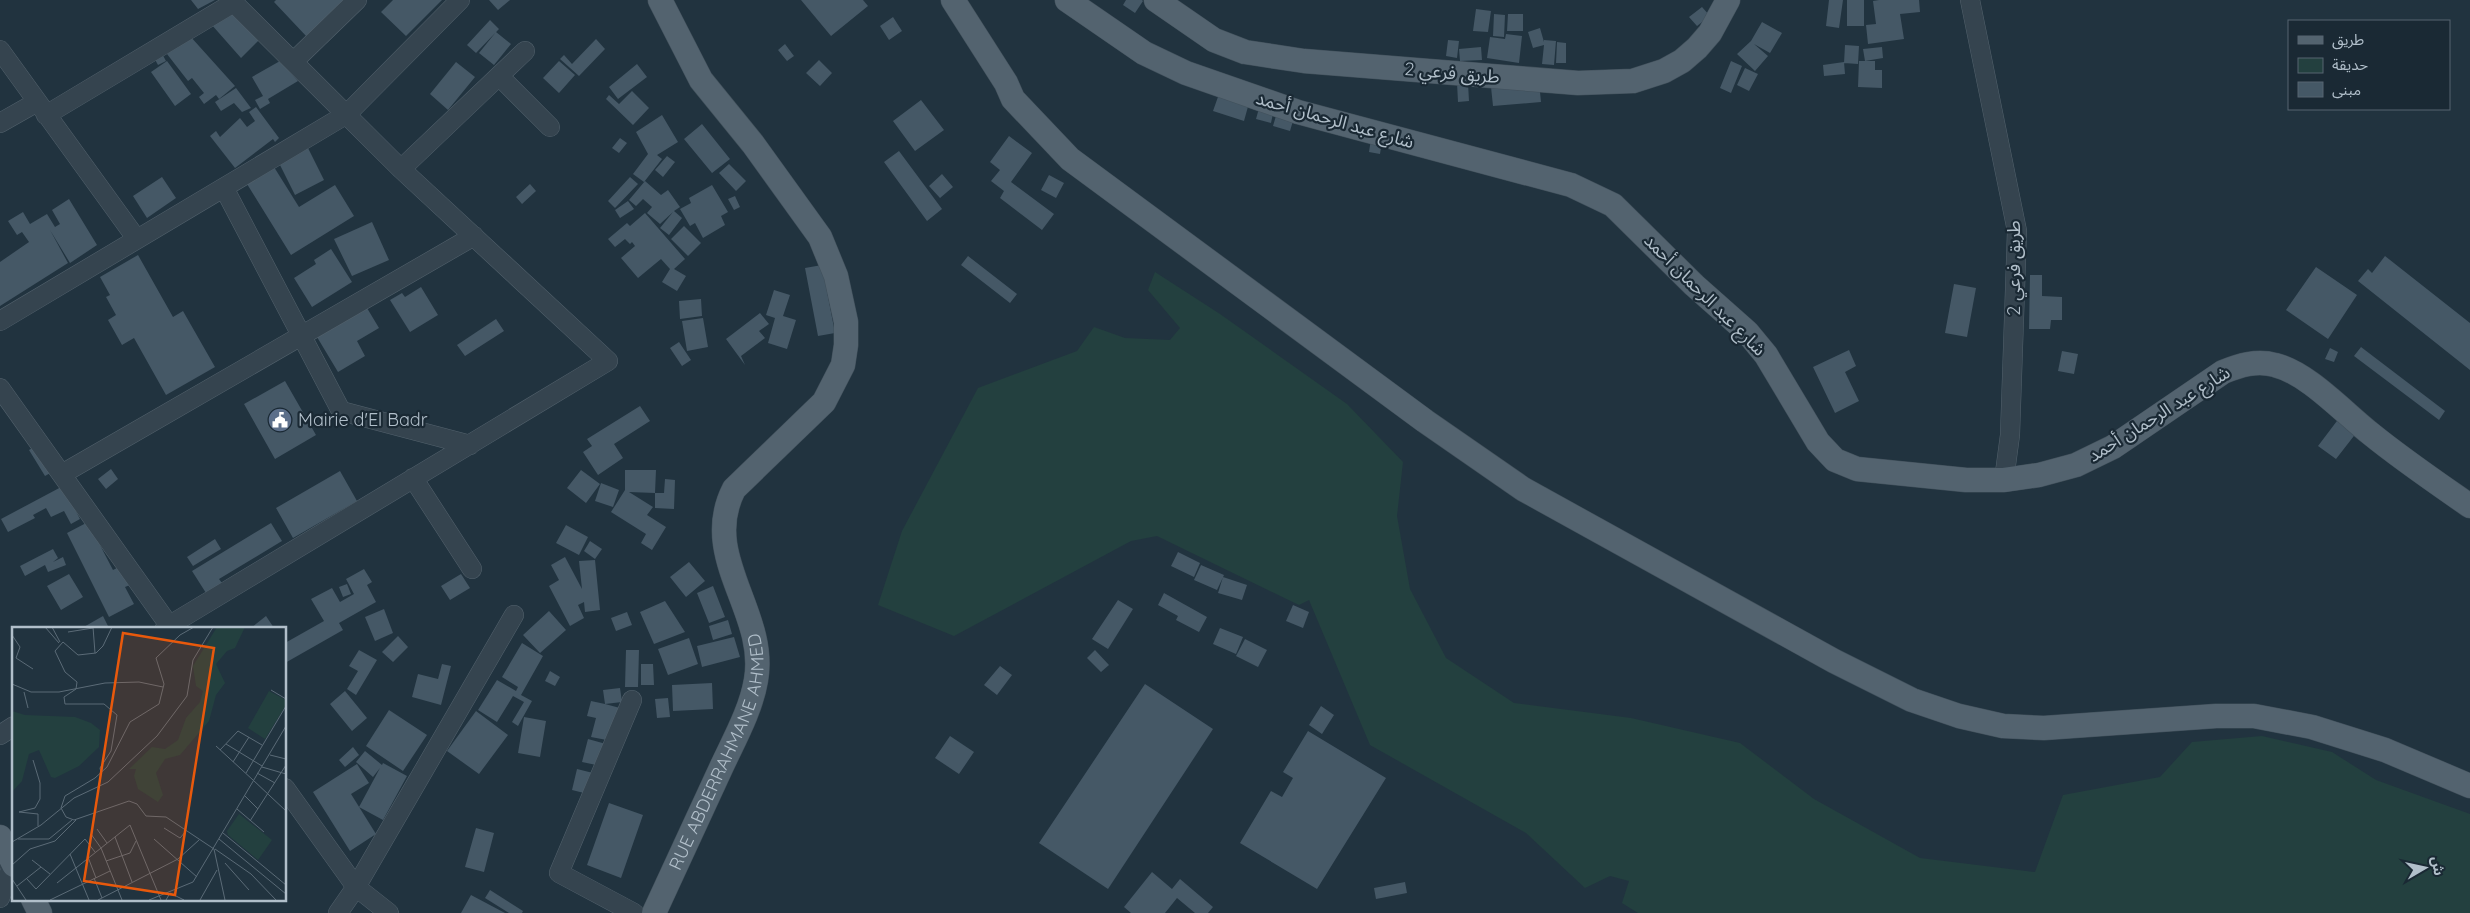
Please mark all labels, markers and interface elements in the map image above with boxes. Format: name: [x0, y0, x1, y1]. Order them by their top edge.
legend: [2288, 20, 2450, 110]
text: طريق: [2332, 30, 2364, 50]
text: حديقة: [2332, 55, 2368, 74]
street label: طريق فرعي 2: [1403, 57, 1501, 90]
text: مبنى: [2332, 80, 2361, 99]
street label: شارع عبد الرحمان أحمد: [1253, 86, 1417, 156]
street label: طريق فرعي 2: [2002, 220, 2027, 316]
street label: شارع عبد الرحمان أحمد: [1637, 229, 1771, 363]
street label: شارع عبد الرحمان أحمد: [2083, 361, 2236, 469]
public building icon: Mairie d'El Badr: [267, 407, 293, 433]
place label: Mairie d'El Badr: [298, 408, 428, 431]
inset map: [12, 627, 286, 900]
street label: RUE ABDERRAHMANE AHMED: [663, 631, 768, 874]
north arrow: [2400, 843, 2450, 893]
text: ش: [2427, 855, 2448, 877]

